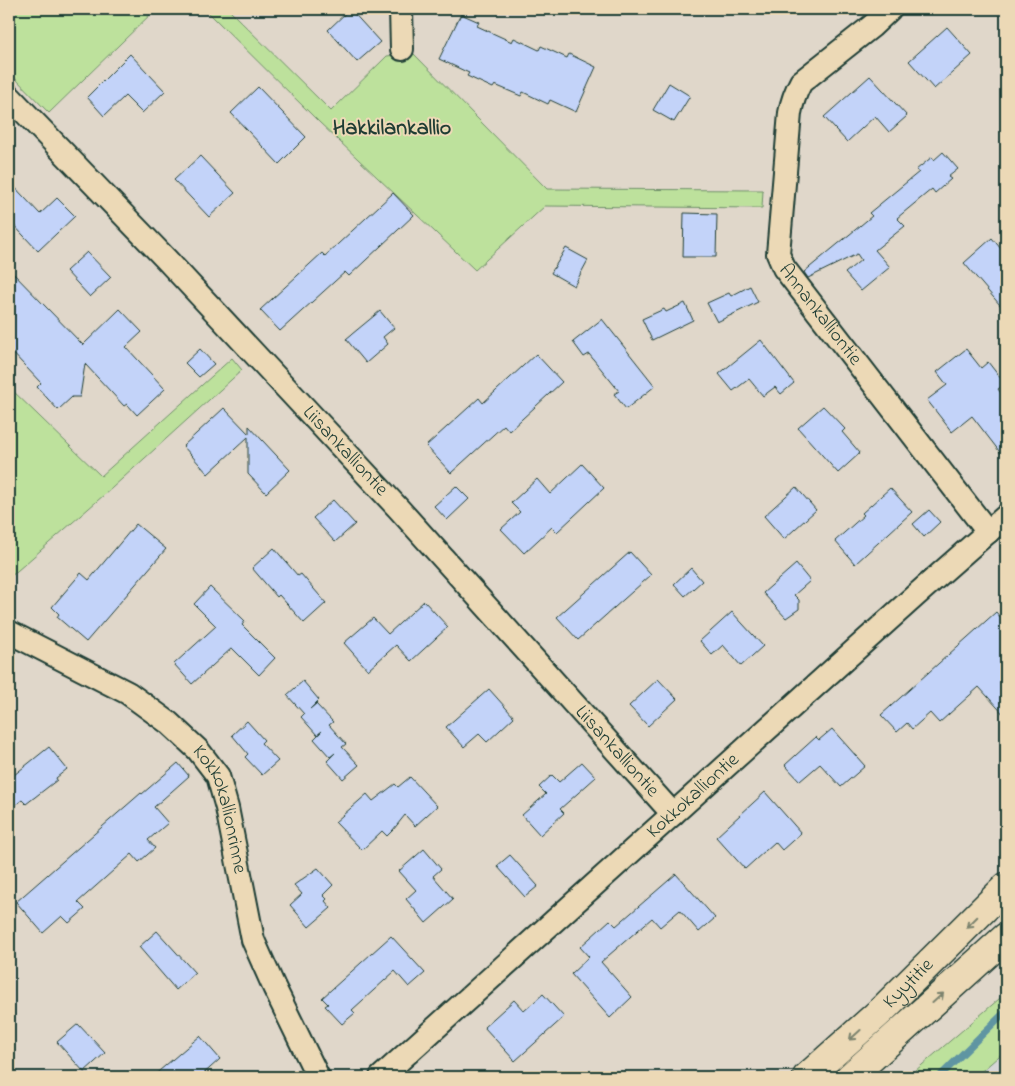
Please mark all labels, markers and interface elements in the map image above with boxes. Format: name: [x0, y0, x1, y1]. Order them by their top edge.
district label: Hakkilankallio: [333, 113, 451, 145]
street label: Annankalliontie: [771, 257, 869, 372]
street label: Liisankalliontie: [295, 399, 395, 503]
street label: Liisankalliontie: [568, 699, 666, 804]
street label: Kokkokallionrinne: [185, 739, 254, 876]
street label: Kokkokalliontie: [640, 746, 746, 846]
one-way arrow: [966, 915, 978, 927]
street label: Kyytitie: [876, 952, 941, 1016]
one-way arrow: [931, 993, 944, 1004]
one-way arrow: [848, 1029, 861, 1040]

